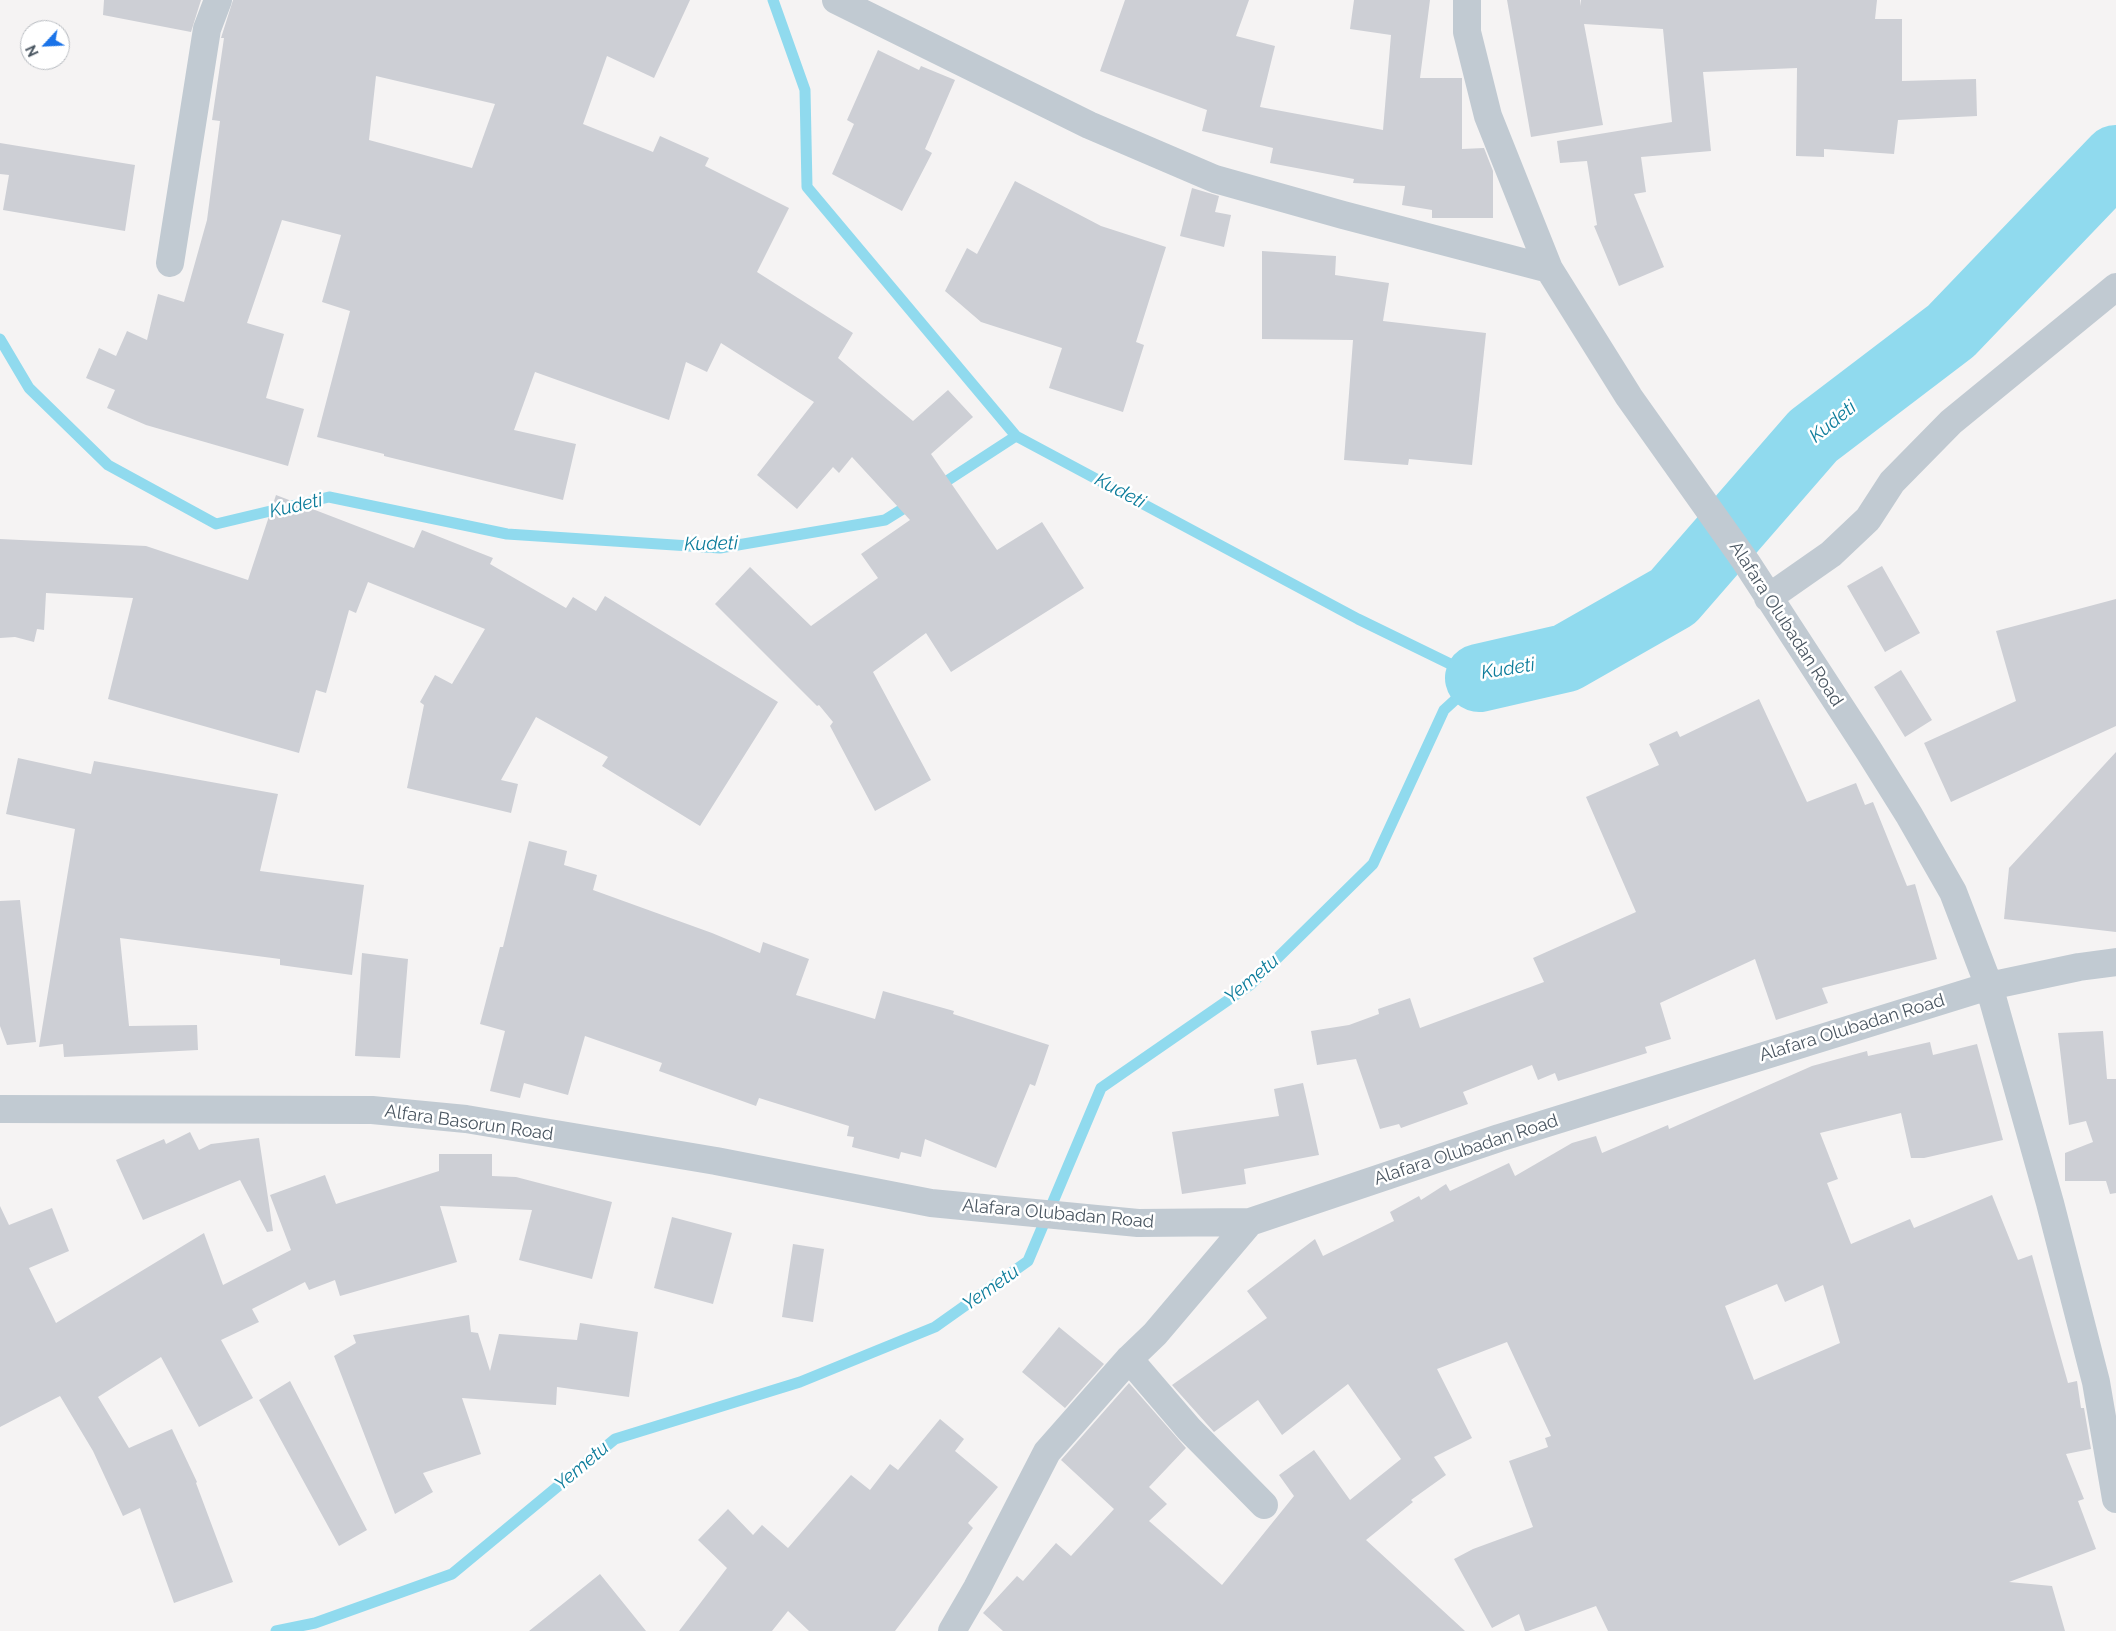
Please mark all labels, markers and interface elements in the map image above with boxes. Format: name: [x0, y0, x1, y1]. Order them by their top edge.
north arrow: [20, 20, 70, 70]
text: N: [23, 43, 42, 59]
water label: Kudeti: [1805, 396, 1861, 448]
water label: Kudeti: [1091, 468, 1149, 514]
water label: Kudeti: [267, 489, 325, 523]
water label: Kudeti: [684, 532, 738, 556]
street label: Alafara Olubadan Road: [1725, 537, 1847, 711]
water label: Kudeti: [1480, 654, 1536, 684]
water label: Yemetu: [1220, 950, 1284, 1008]
street label: Alafara Olubadan Road: [1757, 990, 1947, 1066]
street label: Alfara Basorun Road: [383, 1100, 555, 1146]
street label: Alafara Olubadan Road: [1371, 1110, 1561, 1190]
street label: Alafara Olubadan Road: [961, 1195, 1155, 1233]
water label: Yemetu: [958, 1260, 1024, 1316]
water label: Yemetu: [550, 1437, 614, 1495]

